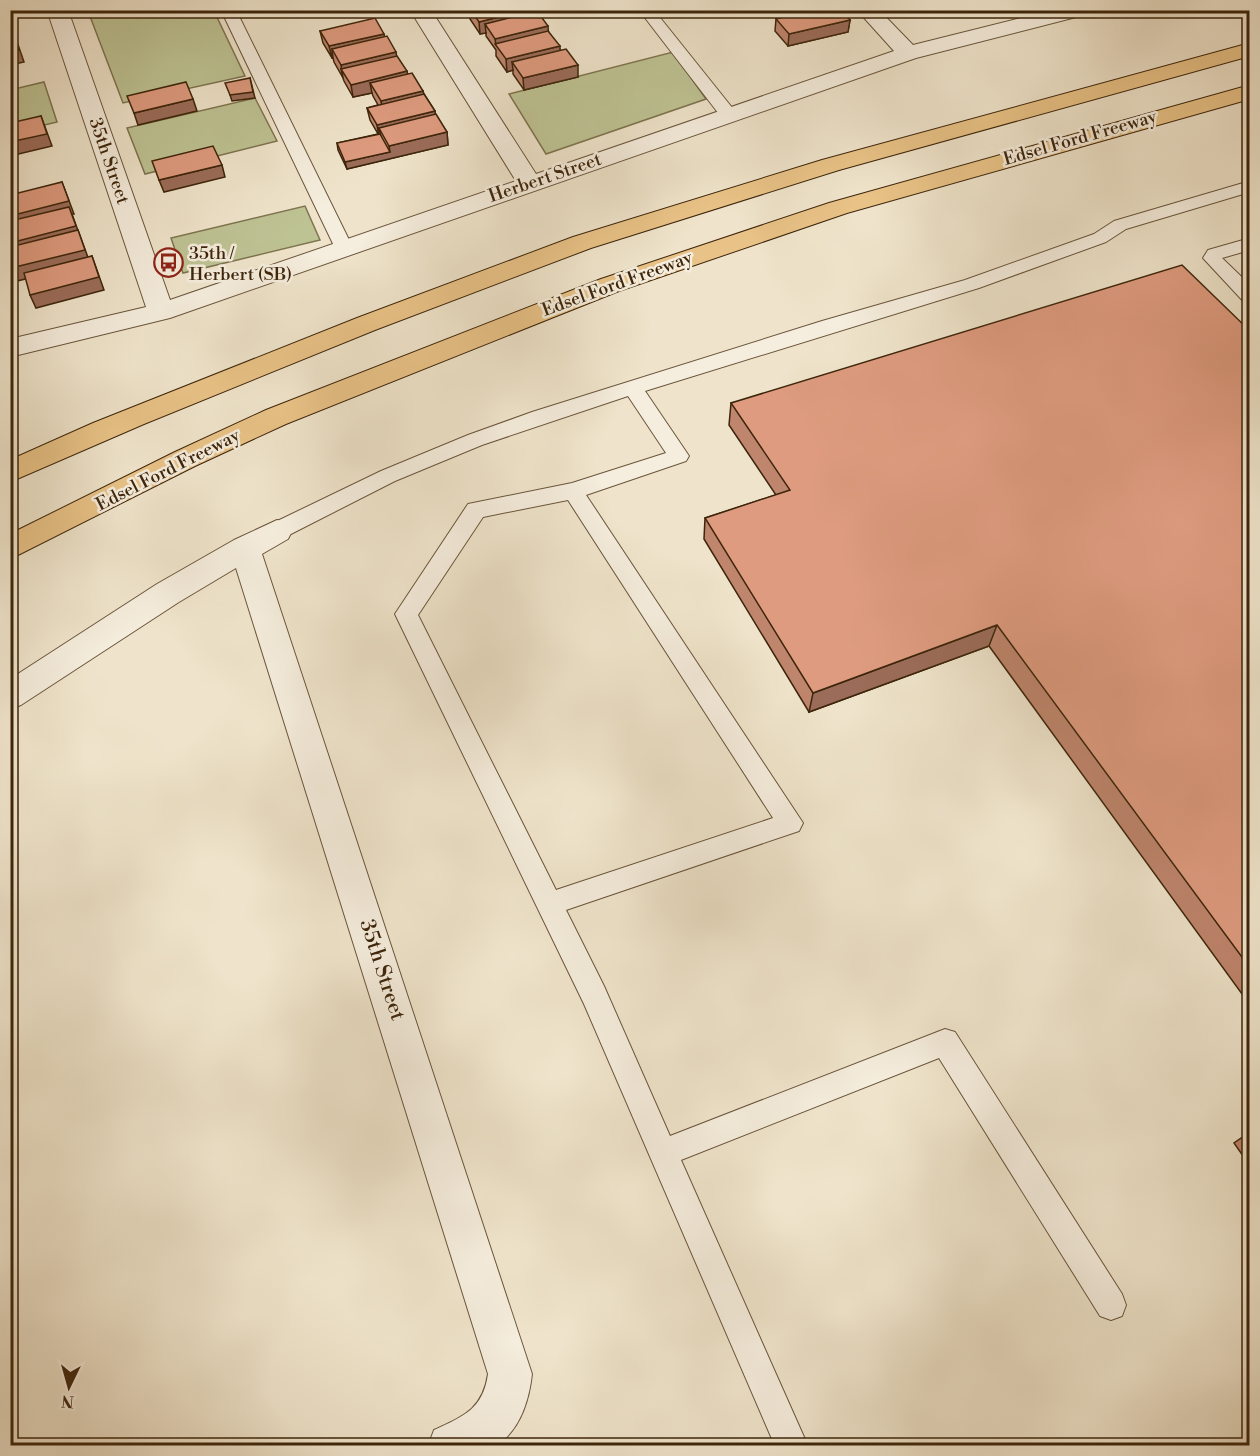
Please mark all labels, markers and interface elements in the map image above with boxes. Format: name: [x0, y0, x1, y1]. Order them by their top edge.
street label: Edsel Ford Freeway: [1001, 105, 1160, 171]
street label: 35th Street: [84, 115, 135, 208]
street label: Herbert Street: [486, 148, 605, 208]
place label: 35th / Herbert (SB): [189, 242, 292, 286]
street label: Edsel Ford Freeway: [539, 246, 696, 322]
bus stop icon: 35th / Herbert (SB): [152, 247, 184, 279]
street label: Edsel Ford Freeway: [92, 424, 244, 516]
street label: 35th Street: [353, 916, 411, 1024]
north arrow: [39, 1357, 99, 1417]
text: N: [60, 1390, 75, 1411]

